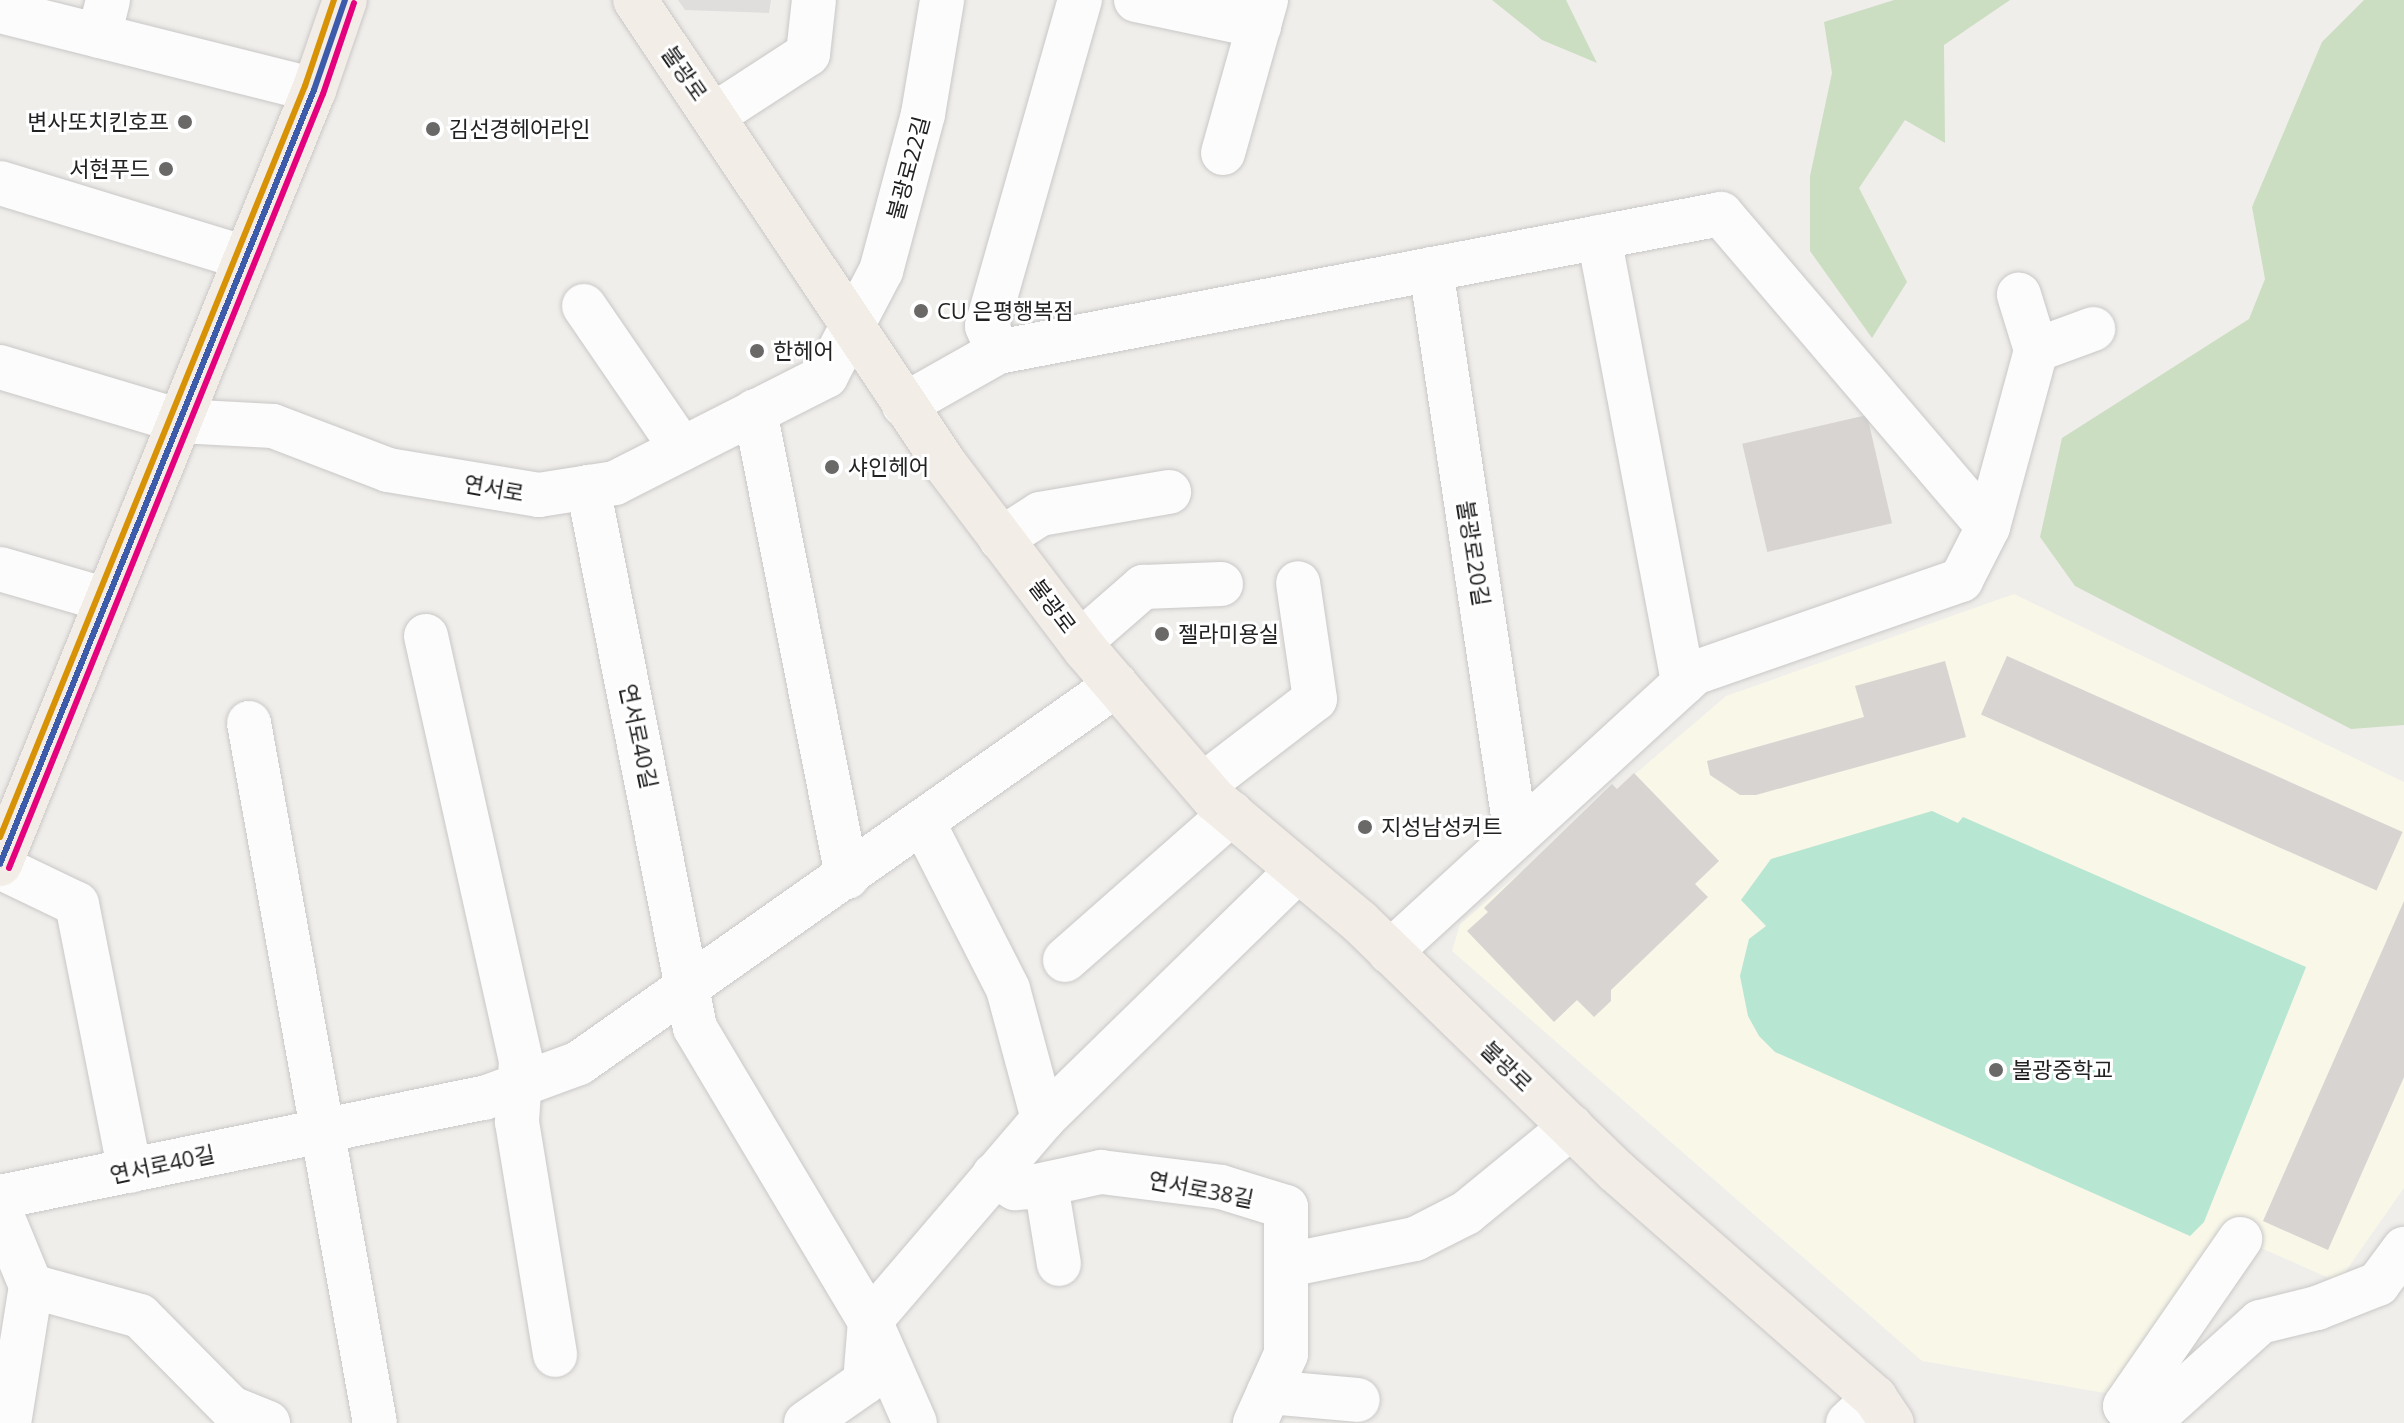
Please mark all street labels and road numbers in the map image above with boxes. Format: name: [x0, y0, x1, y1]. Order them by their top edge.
street label: 불광로: [657, 41, 713, 105]
street label: 불광로22길: [882, 113, 934, 223]
street label: 연서로: [462, 470, 526, 506]
street label: 불광로20길: [1453, 499, 1495, 607]
street label: 불광로: [1024, 574, 1082, 638]
street label: 연서로40길: [615, 681, 663, 791]
street label: 불광로: [1476, 1035, 1538, 1097]
street label: 연서로40길: [107, 1140, 217, 1188]
street label: 연서로38길: [1146, 1166, 1256, 1212]

